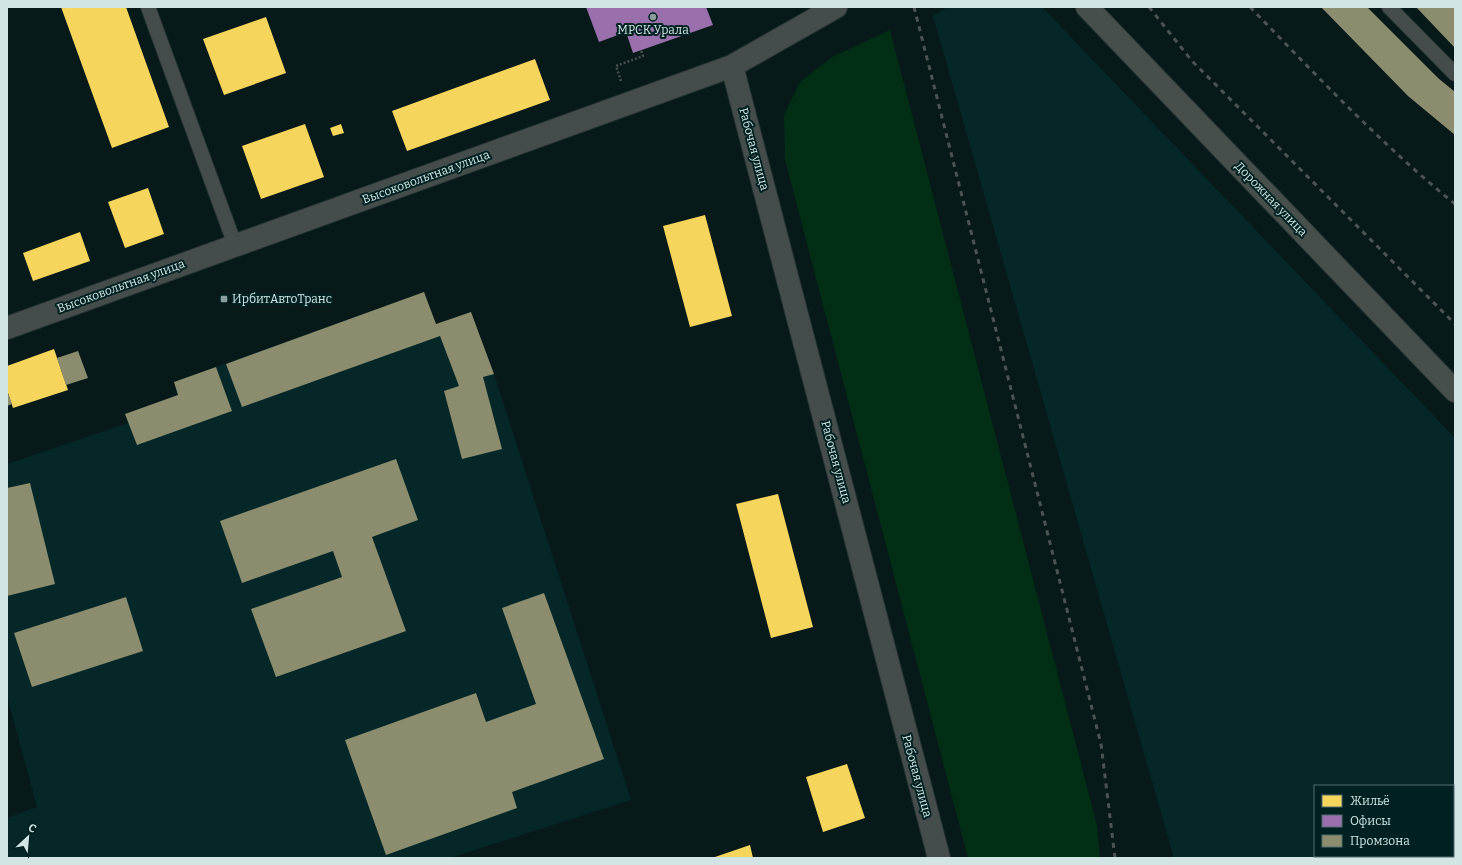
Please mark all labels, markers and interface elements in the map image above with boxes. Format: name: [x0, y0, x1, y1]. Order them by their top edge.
marker: МРСК Урала: [648, 12, 658, 22]
place label: МРСК Урала: [617, 23, 689, 37]
street label: Рабочая улица: [736, 106, 772, 192]
street label: Высоковольтная улица: [360, 147, 492, 207]
street label: Дорожная улица: [1232, 159, 1310, 239]
street label: Высоковольтная улица: [55, 256, 187, 316]
place label: ИрбитАвтоТранс: [232, 292, 332, 306]
marker: ИрбитАвтоТранс: [219, 294, 229, 304]
street label: Рабочая улица: [818, 419, 854, 505]
street label: Рабочая улица: [899, 733, 935, 819]
legend: [1314, 785, 1454, 857]
text: Жильё: [1350, 794, 1390, 808]
text: Офисы: [1350, 814, 1391, 828]
north arrow: [8, 817, 48, 857]
text: С: [26, 821, 38, 836]
text: Промзона: [1350, 834, 1410, 848]

